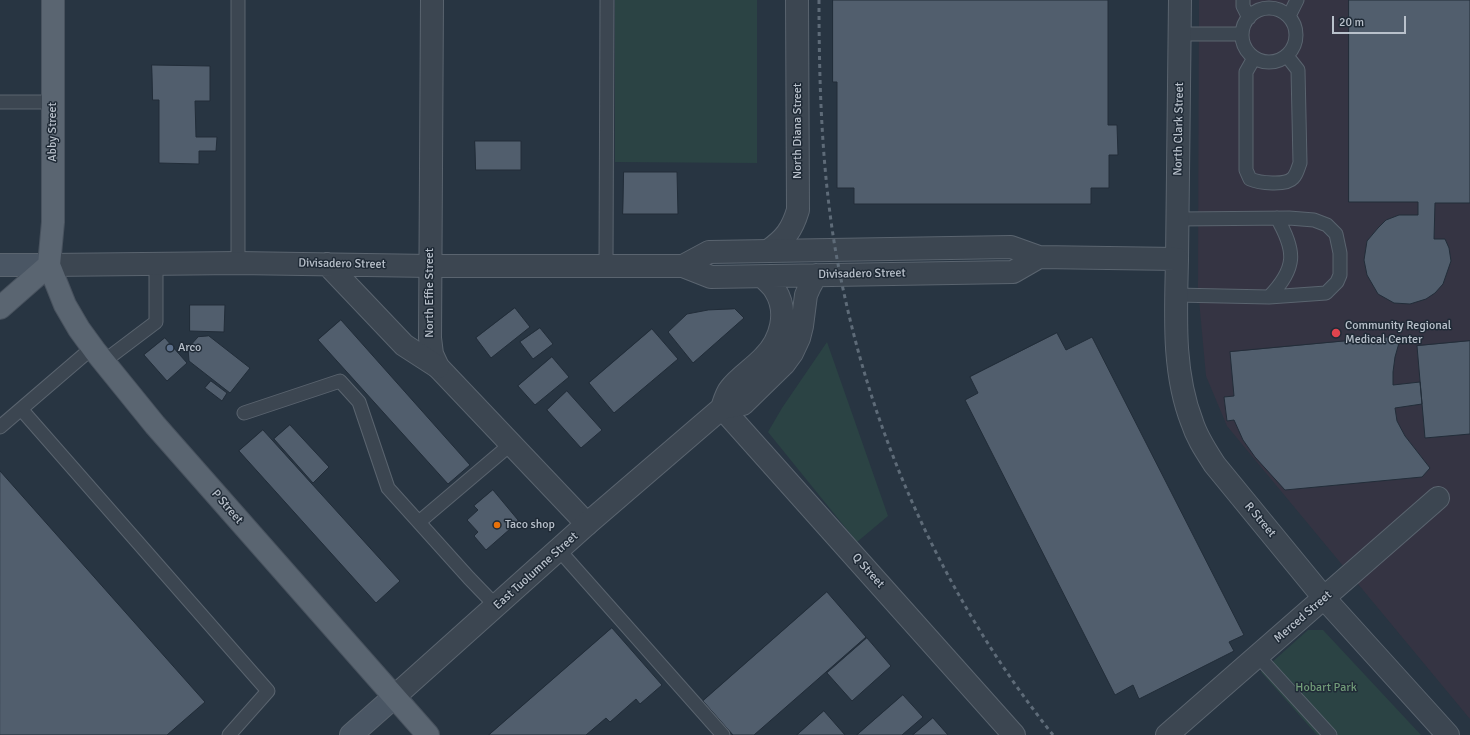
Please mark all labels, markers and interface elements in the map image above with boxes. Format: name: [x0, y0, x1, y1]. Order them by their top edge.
scale bar: [1334, 8, 1408, 34]
text: 20 m: [1339, 15, 1364, 30]
street label: North Clark Street: [1171, 82, 1187, 176]
street label: North Diana Street: [791, 83, 805, 179]
street label: Abby Street: [46, 102, 60, 162]
street label: North Effie Street: [423, 248, 437, 338]
street label: Divisadero Street: [298, 256, 386, 272]
street label: Divisadero Street: [818, 266, 906, 282]
place label: Community Regional Medical Center: [1345, 319, 1451, 347]
marker: Community Regional Medical Center: [1330, 327, 1342, 339]
place label: Arco: [178, 341, 201, 355]
marker: Arco: [165, 343, 175, 353]
street label: P Street: [208, 487, 246, 527]
street label: R Street: [1241, 500, 1279, 540]
place label: Taco shop: [505, 518, 555, 532]
marker: Taco shop: [492, 520, 502, 530]
street label: East Tuolumne Street: [491, 529, 581, 613]
street label: Q Street: [849, 551, 887, 591]
street label: Merced Street: [1271, 588, 1335, 646]
park label: Hobart Park: [1295, 681, 1357, 695]

